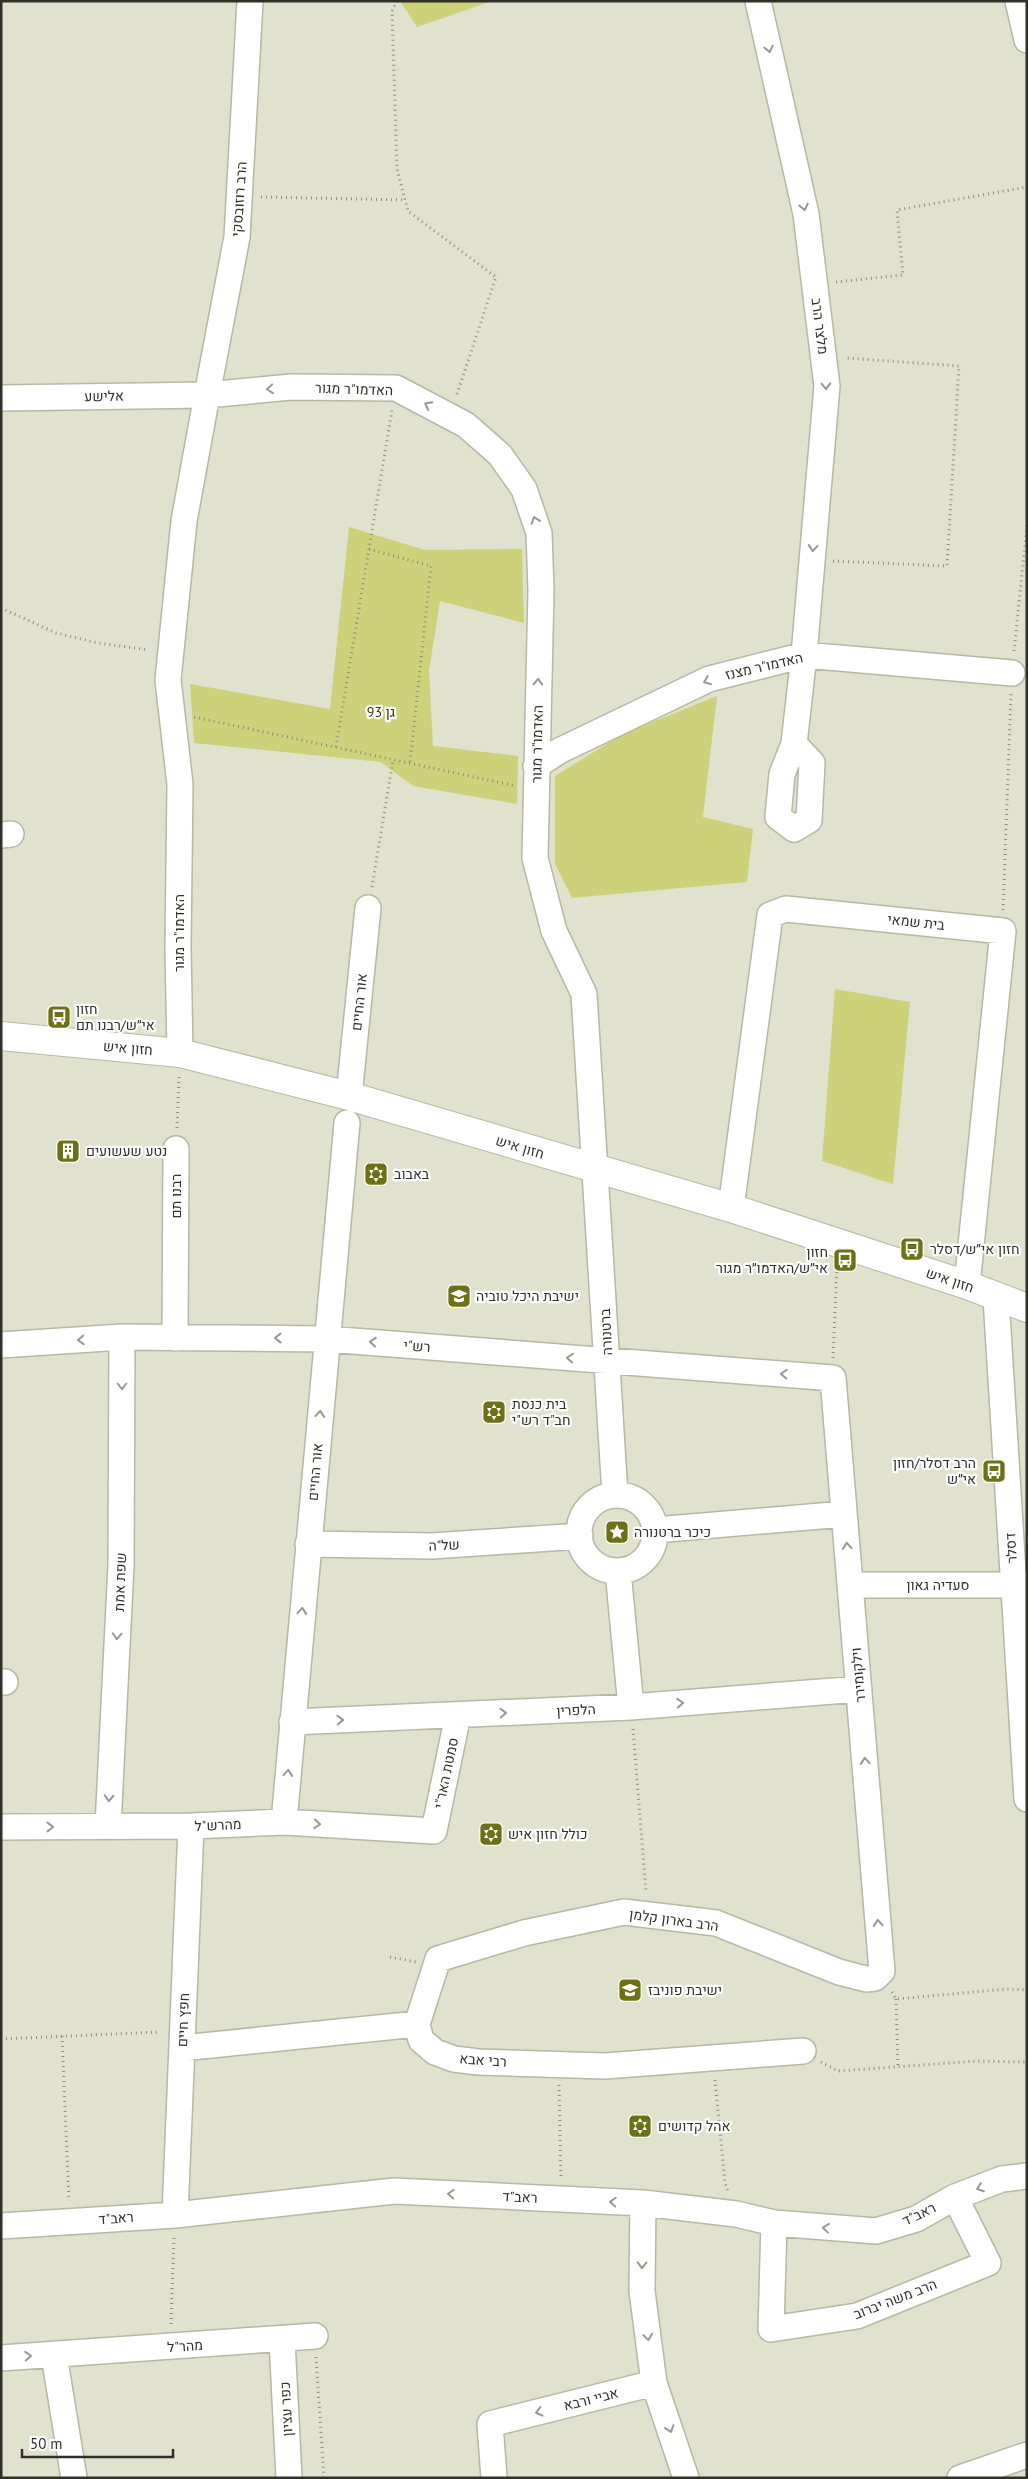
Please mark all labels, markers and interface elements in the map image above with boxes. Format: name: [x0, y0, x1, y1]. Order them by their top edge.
one-way arrow: [763, 44, 774, 53]
street label: הרב רוזובסקי: [227, 161, 251, 237]
one-way arrow: [798, 203, 809, 212]
street label: מלצר הרב: [808, 297, 832, 355]
street label: האדמו"ר מגור: [315, 379, 393, 399]
one-way arrow: [821, 382, 831, 390]
one-way arrow: [266, 383, 274, 394]
street label: אלישע: [84, 387, 124, 405]
one-way arrow: [425, 401, 434, 411]
one-way arrow: [530, 517, 540, 525]
one-way arrow: [808, 544, 819, 552]
street label: האדמו"ר מצנז: [723, 648, 805, 684]
one-way arrow: [703, 675, 712, 685]
one-way arrow: [533, 678, 544, 686]
park label: גן 93: [367, 703, 395, 721]
street label: האדמו"ר מגור: [527, 705, 547, 783]
street label: האדמו"ר מגור: [170, 894, 188, 972]
street label: בית שמאי: [887, 910, 946, 934]
street label: אור החיים: [347, 972, 371, 1032]
place label: חזון אי״ש/רבנו תם: [76, 1000, 155, 1034]
bus stop icon: חזון אי״ש/רבנו תם: [46, 1004, 72, 1030]
street label: חזון איש: [102, 1037, 154, 1059]
street label: חזון איש: [494, 1131, 546, 1163]
building icon: נטע שעשועים: [55, 1138, 81, 1164]
place label: נטע שעשועים: [86, 1142, 167, 1160]
synagogue icon: באבוב: [363, 1161, 389, 1187]
place label: באבוב: [394, 1165, 430, 1183]
street label: רבנו תם: [167, 1174, 185, 1218]
bus stop icon: חזון אי״ש/דסלר: [899, 1236, 925, 1262]
place label: חזון אי״ש/דסלר: [930, 1240, 1020, 1258]
place label: חזון אי״ש/האדמו״ר מגור: [716, 1243, 828, 1277]
bus stop icon: חזון אי״ש/האדמו״ר מגור: [832, 1247, 858, 1273]
street label: חזון איש: [924, 1263, 976, 1297]
school or university icon: ישיבת היכל טוביה: [446, 1283, 472, 1309]
place label: ישיבת היכל טוביה: [476, 1287, 579, 1305]
street label: ברטנורה: [596, 1307, 616, 1356]
one-way arrow: [274, 1333, 282, 1344]
one-way arrow: [76, 1334, 84, 1345]
street label: רש"י: [403, 1336, 431, 1356]
one-way arrow: [369, 1337, 377, 1348]
one-way arrow: [565, 1352, 573, 1363]
one-way arrow: [780, 1369, 788, 1380]
one-way arrow: [117, 1382, 127, 1390]
place label: בית כנסת חב"ד רש"י: [512, 1395, 571, 1429]
synagogue icon: בית כנסת חב"ד רש"י: [481, 1399, 507, 1425]
one-way arrow: [314, 1410, 325, 1418]
street label: אור החיים: [304, 1442, 326, 1502]
place label: הרב דסלר/חזון אי״ש: [893, 1454, 976, 1488]
bus stop icon: הרב דסלר/חזון אי״ש: [981, 1458, 1007, 1484]
place icon: כיכר ברטנורה: [604, 1519, 630, 1545]
place label: כיכר ברטנורה: [634, 1523, 711, 1541]
street label: דסלר: [1001, 1532, 1021, 1564]
street label: של"ה: [428, 1535, 460, 1555]
one-way arrow: [841, 1542, 852, 1550]
street label: שפת אמת: [110, 1552, 130, 1612]
street label: סעדיה גאון: [906, 1576, 970, 1594]
one-way arrow: [296, 1607, 307, 1615]
one-way arrow: [112, 1632, 123, 1640]
street label: וילקומירר: [847, 1647, 869, 1703]
one-way arrow: [676, 1698, 684, 1709]
street label: הלפרין: [556, 1700, 596, 1720]
one-way arrow: [499, 1708, 507, 1719]
one-way arrow: [337, 1715, 345, 1725]
street label: סמטת האר"י: [430, 1736, 462, 1810]
one-way arrow: [860, 1756, 871, 1764]
one-way arrow: [282, 1769, 293, 1777]
one-way arrow: [104, 1795, 115, 1803]
street label: מהרש"ל: [194, 1815, 242, 1835]
one-way arrow: [314, 1818, 322, 1829]
synagogue icon: כולל חזון איש: [478, 1821, 504, 1847]
one-way arrow: [46, 1822, 54, 1832]
place label: כולל חזון איש: [508, 1825, 587, 1843]
street label: הרב בארון קלמן: [628, 1905, 720, 1935]
one-way arrow: [873, 1918, 884, 1926]
school or university icon: ישיבת פוניבז: [617, 1977, 643, 2003]
place label: ישיבת פוניבז: [648, 1981, 722, 1999]
street label: חפץ חיים: [173, 1993, 193, 2047]
street label: רבי אבא: [459, 2049, 507, 2071]
synagogue icon: אהל קדושים: [627, 2113, 653, 2139]
place label: אהל קדושים: [658, 2117, 731, 2135]
one-way arrow: [976, 2182, 984, 2192]
street label: ראב"ד: [502, 2187, 538, 2207]
one-way arrow: [447, 2189, 454, 2199]
one-way arrow: [609, 2196, 617, 2207]
street label: ראב"ד: [899, 2198, 939, 2230]
street label: ראב"ד: [98, 2208, 134, 2228]
one-way arrow: [822, 2223, 830, 2234]
one-way arrow: [637, 2262, 647, 2269]
street label: הרב משה יברוב: [851, 2275, 939, 2323]
one-way arrow: [642, 2334, 653, 2342]
street label: מהר"ל: [166, 2336, 204, 2356]
one-way arrow: [24, 2351, 32, 2362]
street label: כפר עציון: [276, 2381, 296, 2437]
street label: אביי ורבא: [562, 2384, 620, 2414]
one-way arrow: [534, 2406, 543, 2417]
one-way arrow: [664, 2425, 674, 2433]
scale bar: [22, 2426, 174, 2458]
text: 50 m: [30, 2434, 63, 2453]

